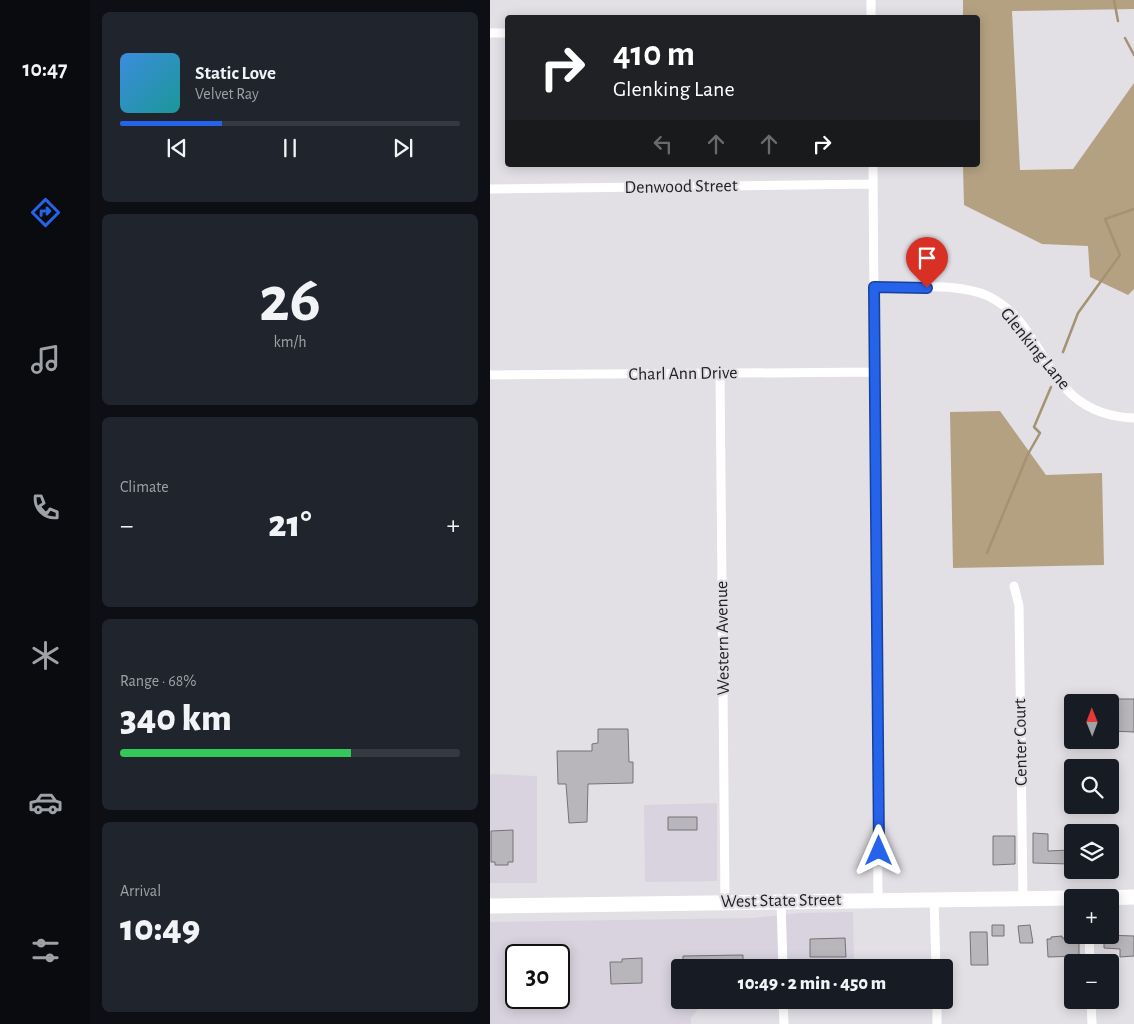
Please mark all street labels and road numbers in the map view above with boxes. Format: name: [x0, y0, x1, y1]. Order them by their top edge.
street label: Denwood Street: [624, 177, 738, 197]
street label: Glenking Lane: [997, 305, 1073, 393]
street label: Charl Ann Drive: [628, 364, 738, 384]
street label: Western Avenue: [713, 581, 733, 695]
street label: Center Court: [1011, 698, 1031, 786]
street label: West State Street: [721, 891, 842, 911]

